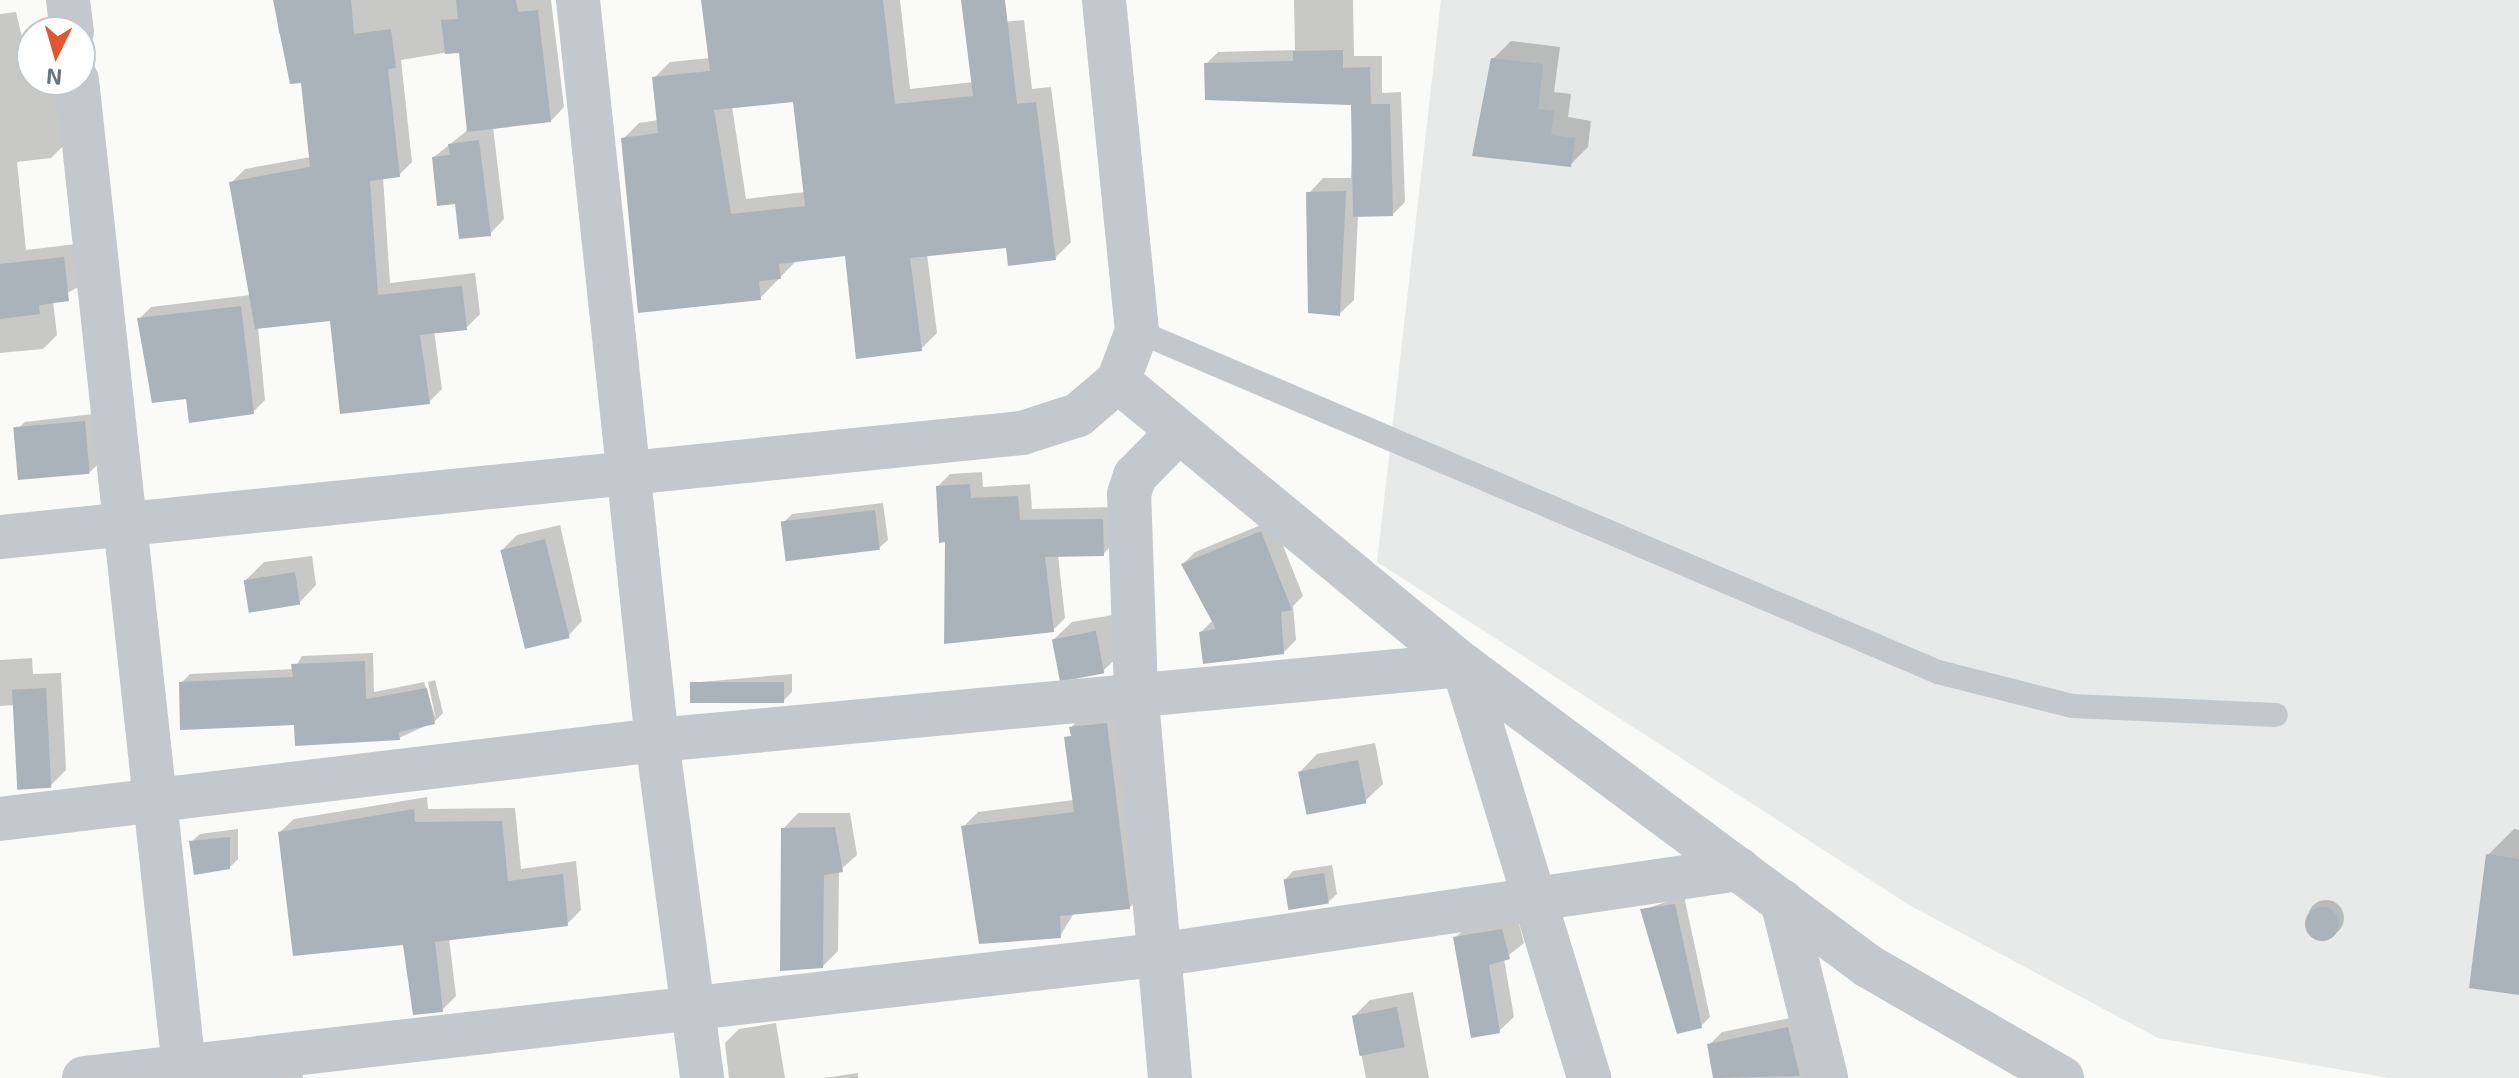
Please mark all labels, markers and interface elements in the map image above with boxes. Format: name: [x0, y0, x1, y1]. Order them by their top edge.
north arrow: [16, 16, 96, 96]
text: N: [45, 64, 63, 92]

